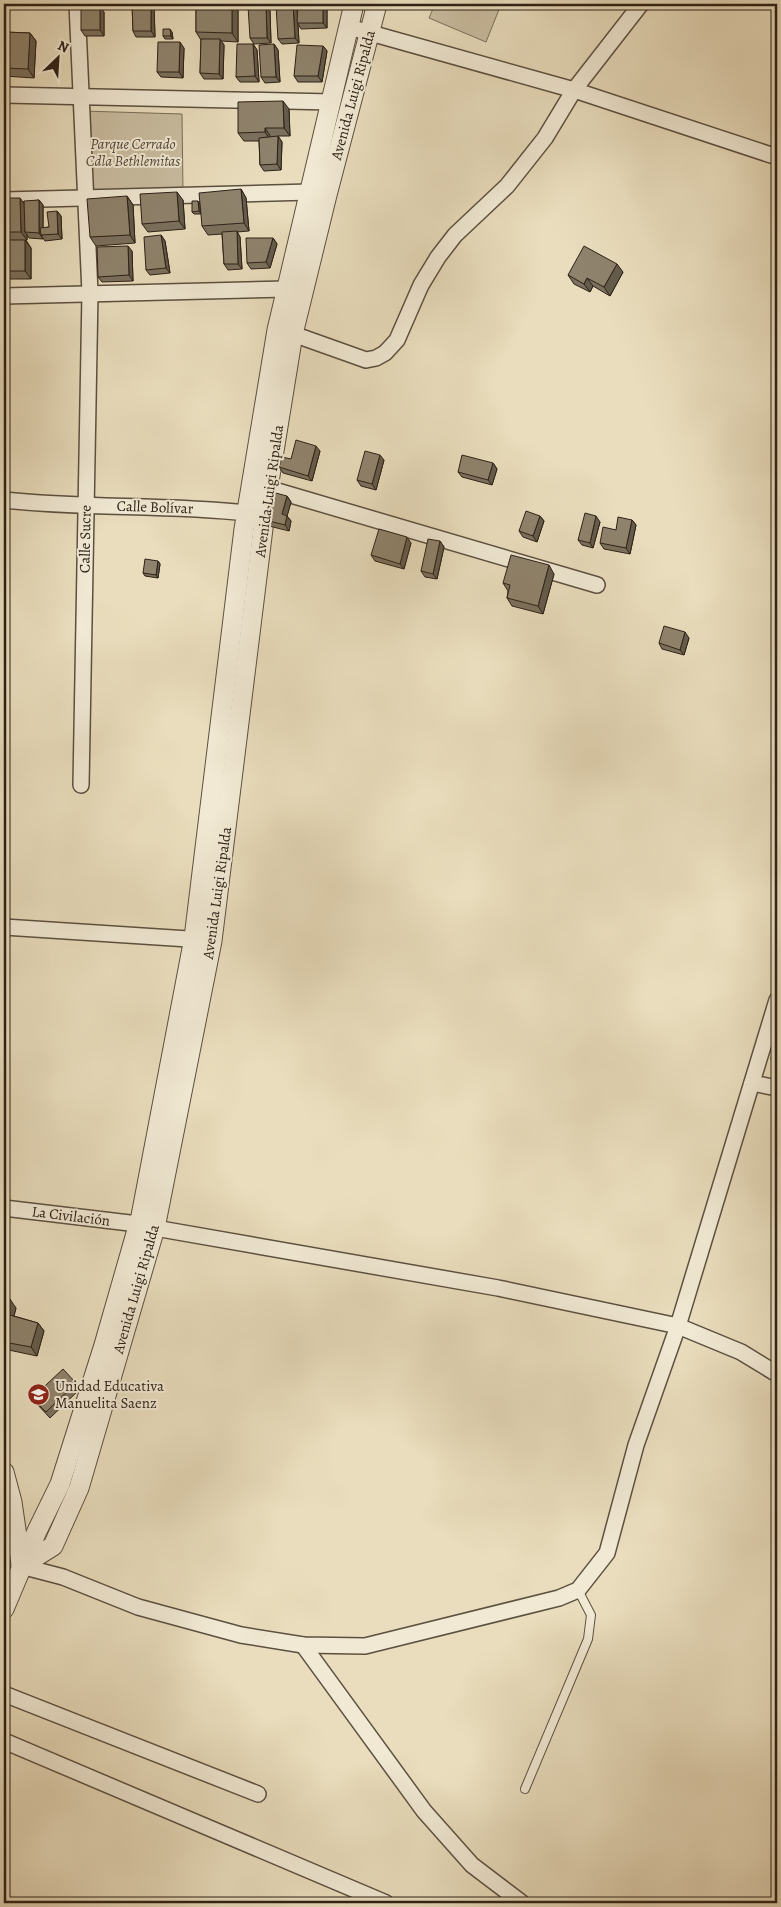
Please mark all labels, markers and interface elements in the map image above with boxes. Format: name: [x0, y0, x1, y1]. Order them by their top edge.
street label: Avenida Luigi Ripalda: [326, 28, 380, 163]
north arrow: [32, 32, 82, 82]
text: N: [55, 36, 72, 57]
park label: Parque Cerrado Cdla Bethlemitas: [86, 134, 180, 171]
street label: Avenida Luigi Ripalda: [250, 423, 288, 560]
street label: Calle Bolívar: [116, 496, 194, 518]
street label: Calle Sucre: [74, 504, 96, 573]
street label: Avenida Luigi Ripalda: [198, 825, 236, 962]
street label: La Civilación: [31, 1201, 111, 1231]
street label: Avenida Luigi Ripalda: [108, 1222, 164, 1357]
place label: Unidad Educativa Manuelita Saenz: [55, 1376, 164, 1413]
school or university icon: Unidad Educativa Manuelita Saenz: [27, 1383, 51, 1407]

